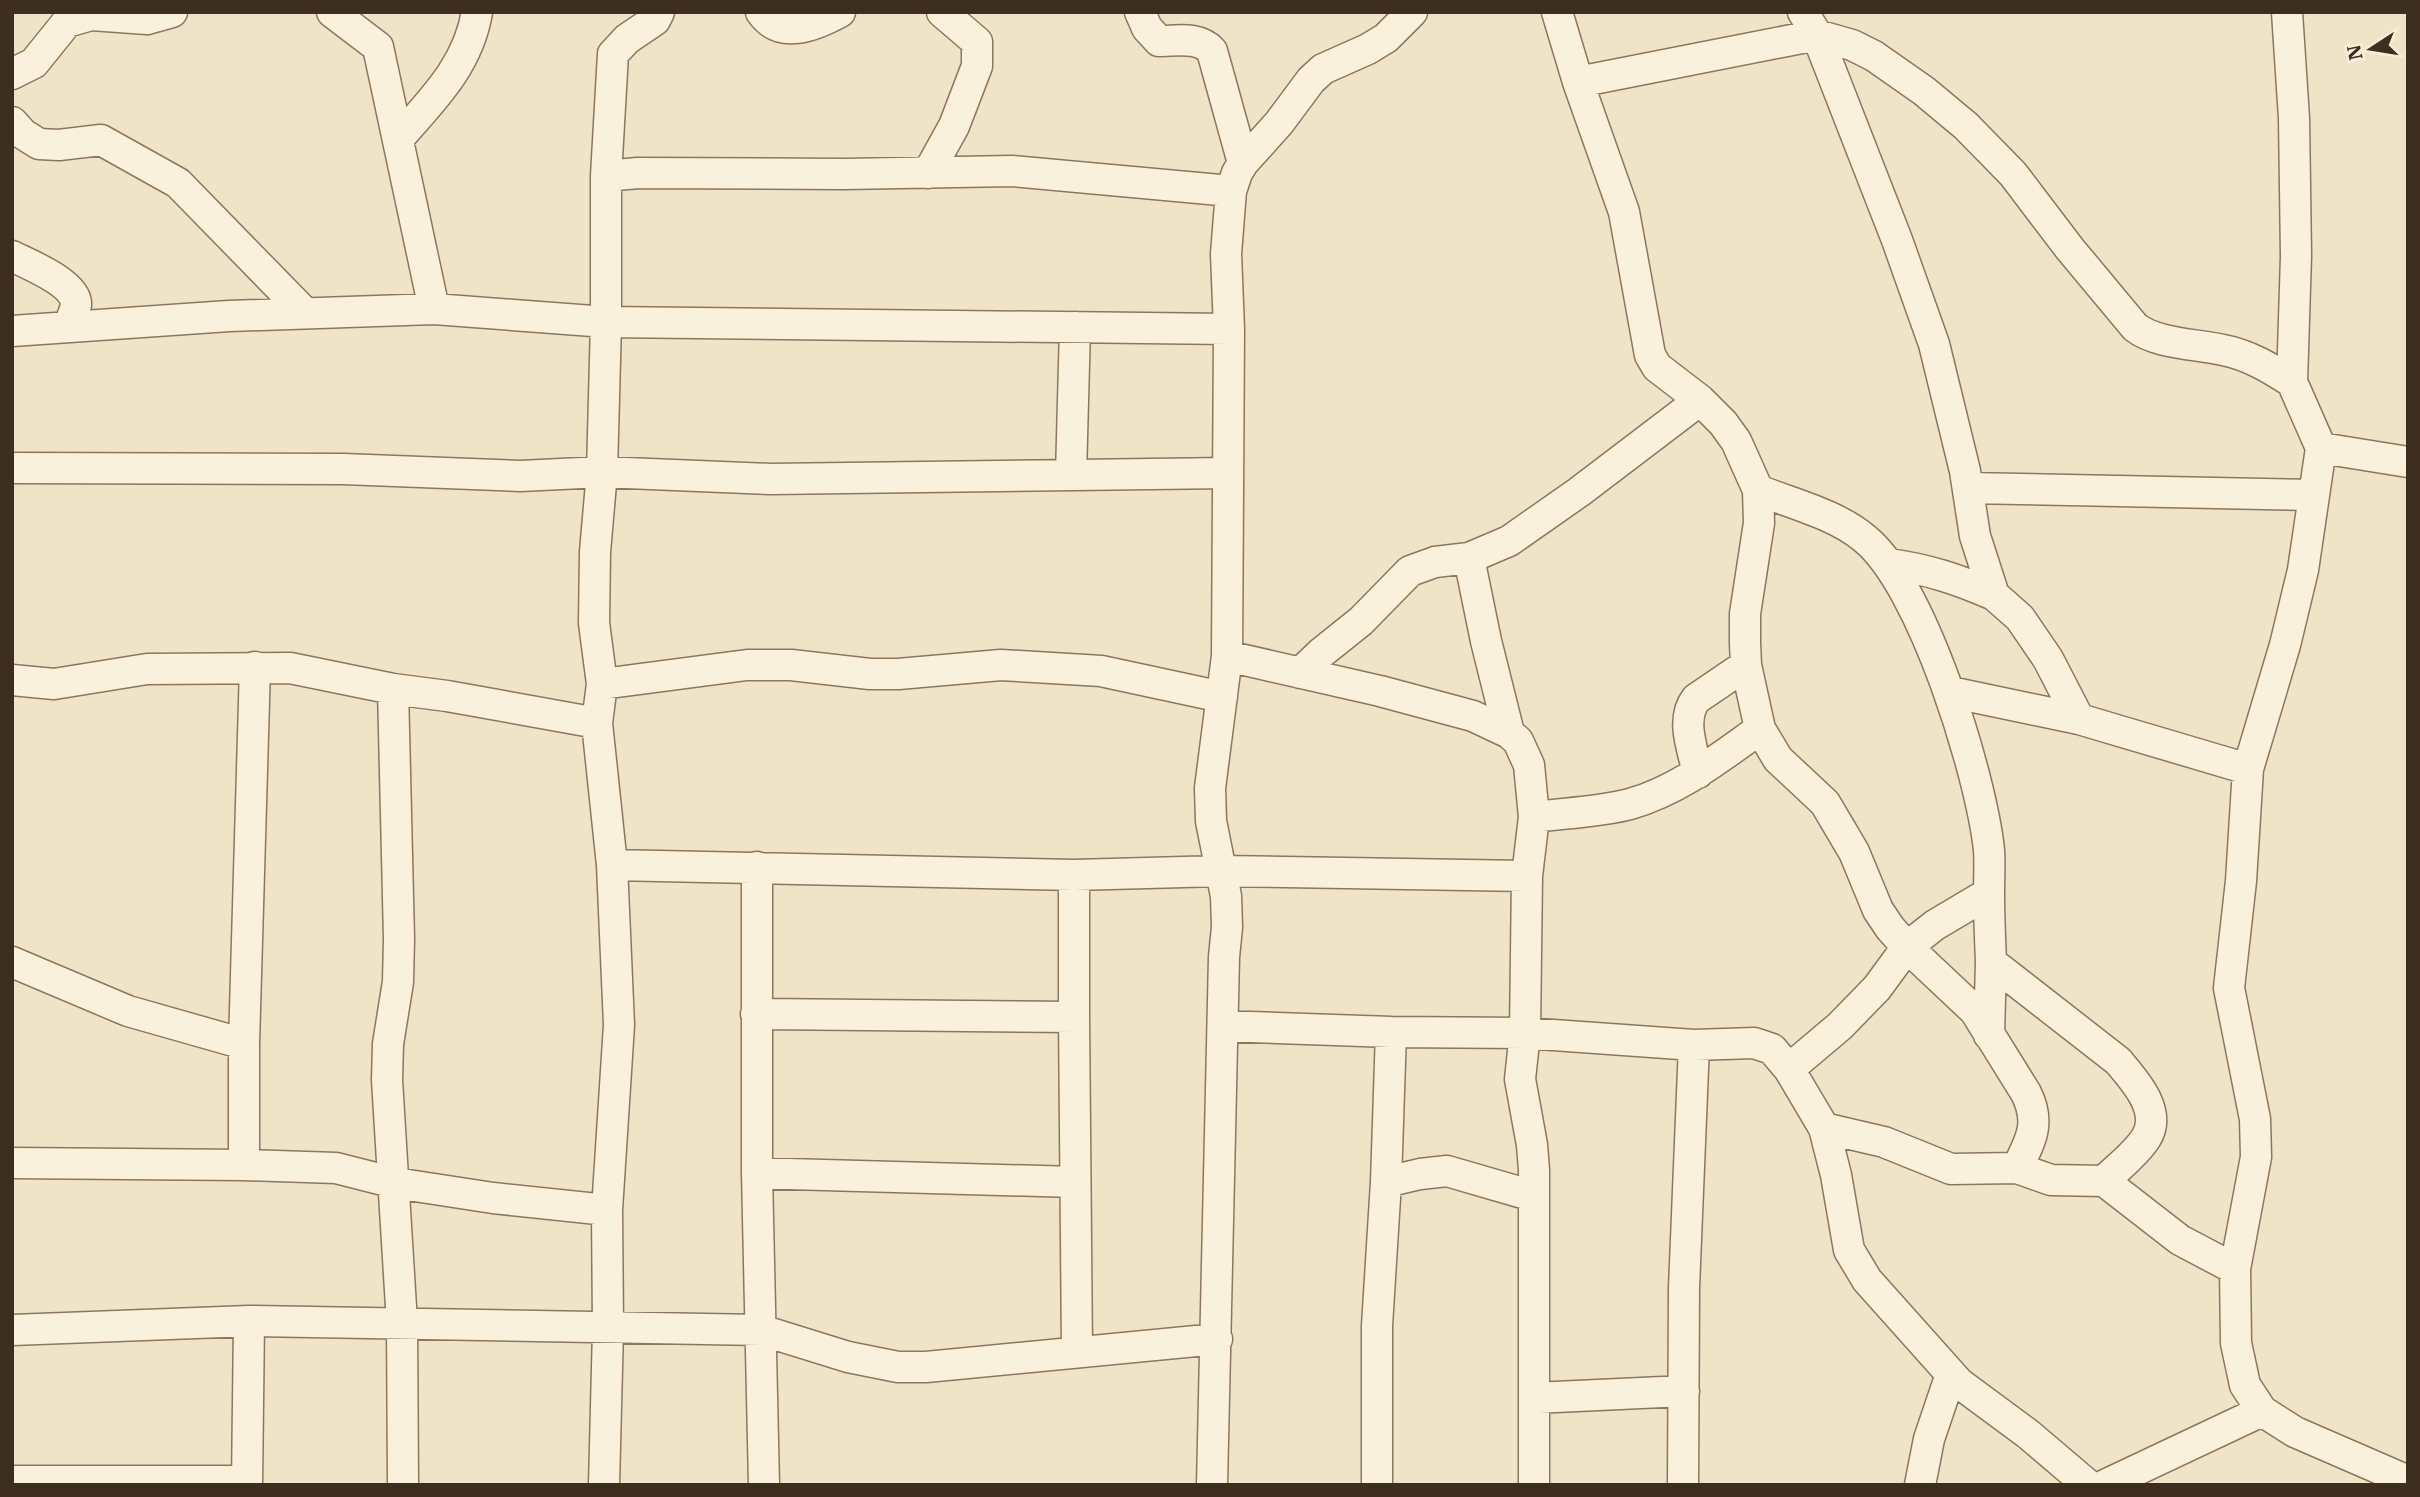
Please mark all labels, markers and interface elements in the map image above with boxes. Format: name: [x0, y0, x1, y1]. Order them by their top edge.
north arrow: [2336, 14, 2406, 84]
text: N: [2341, 43, 2368, 62]

